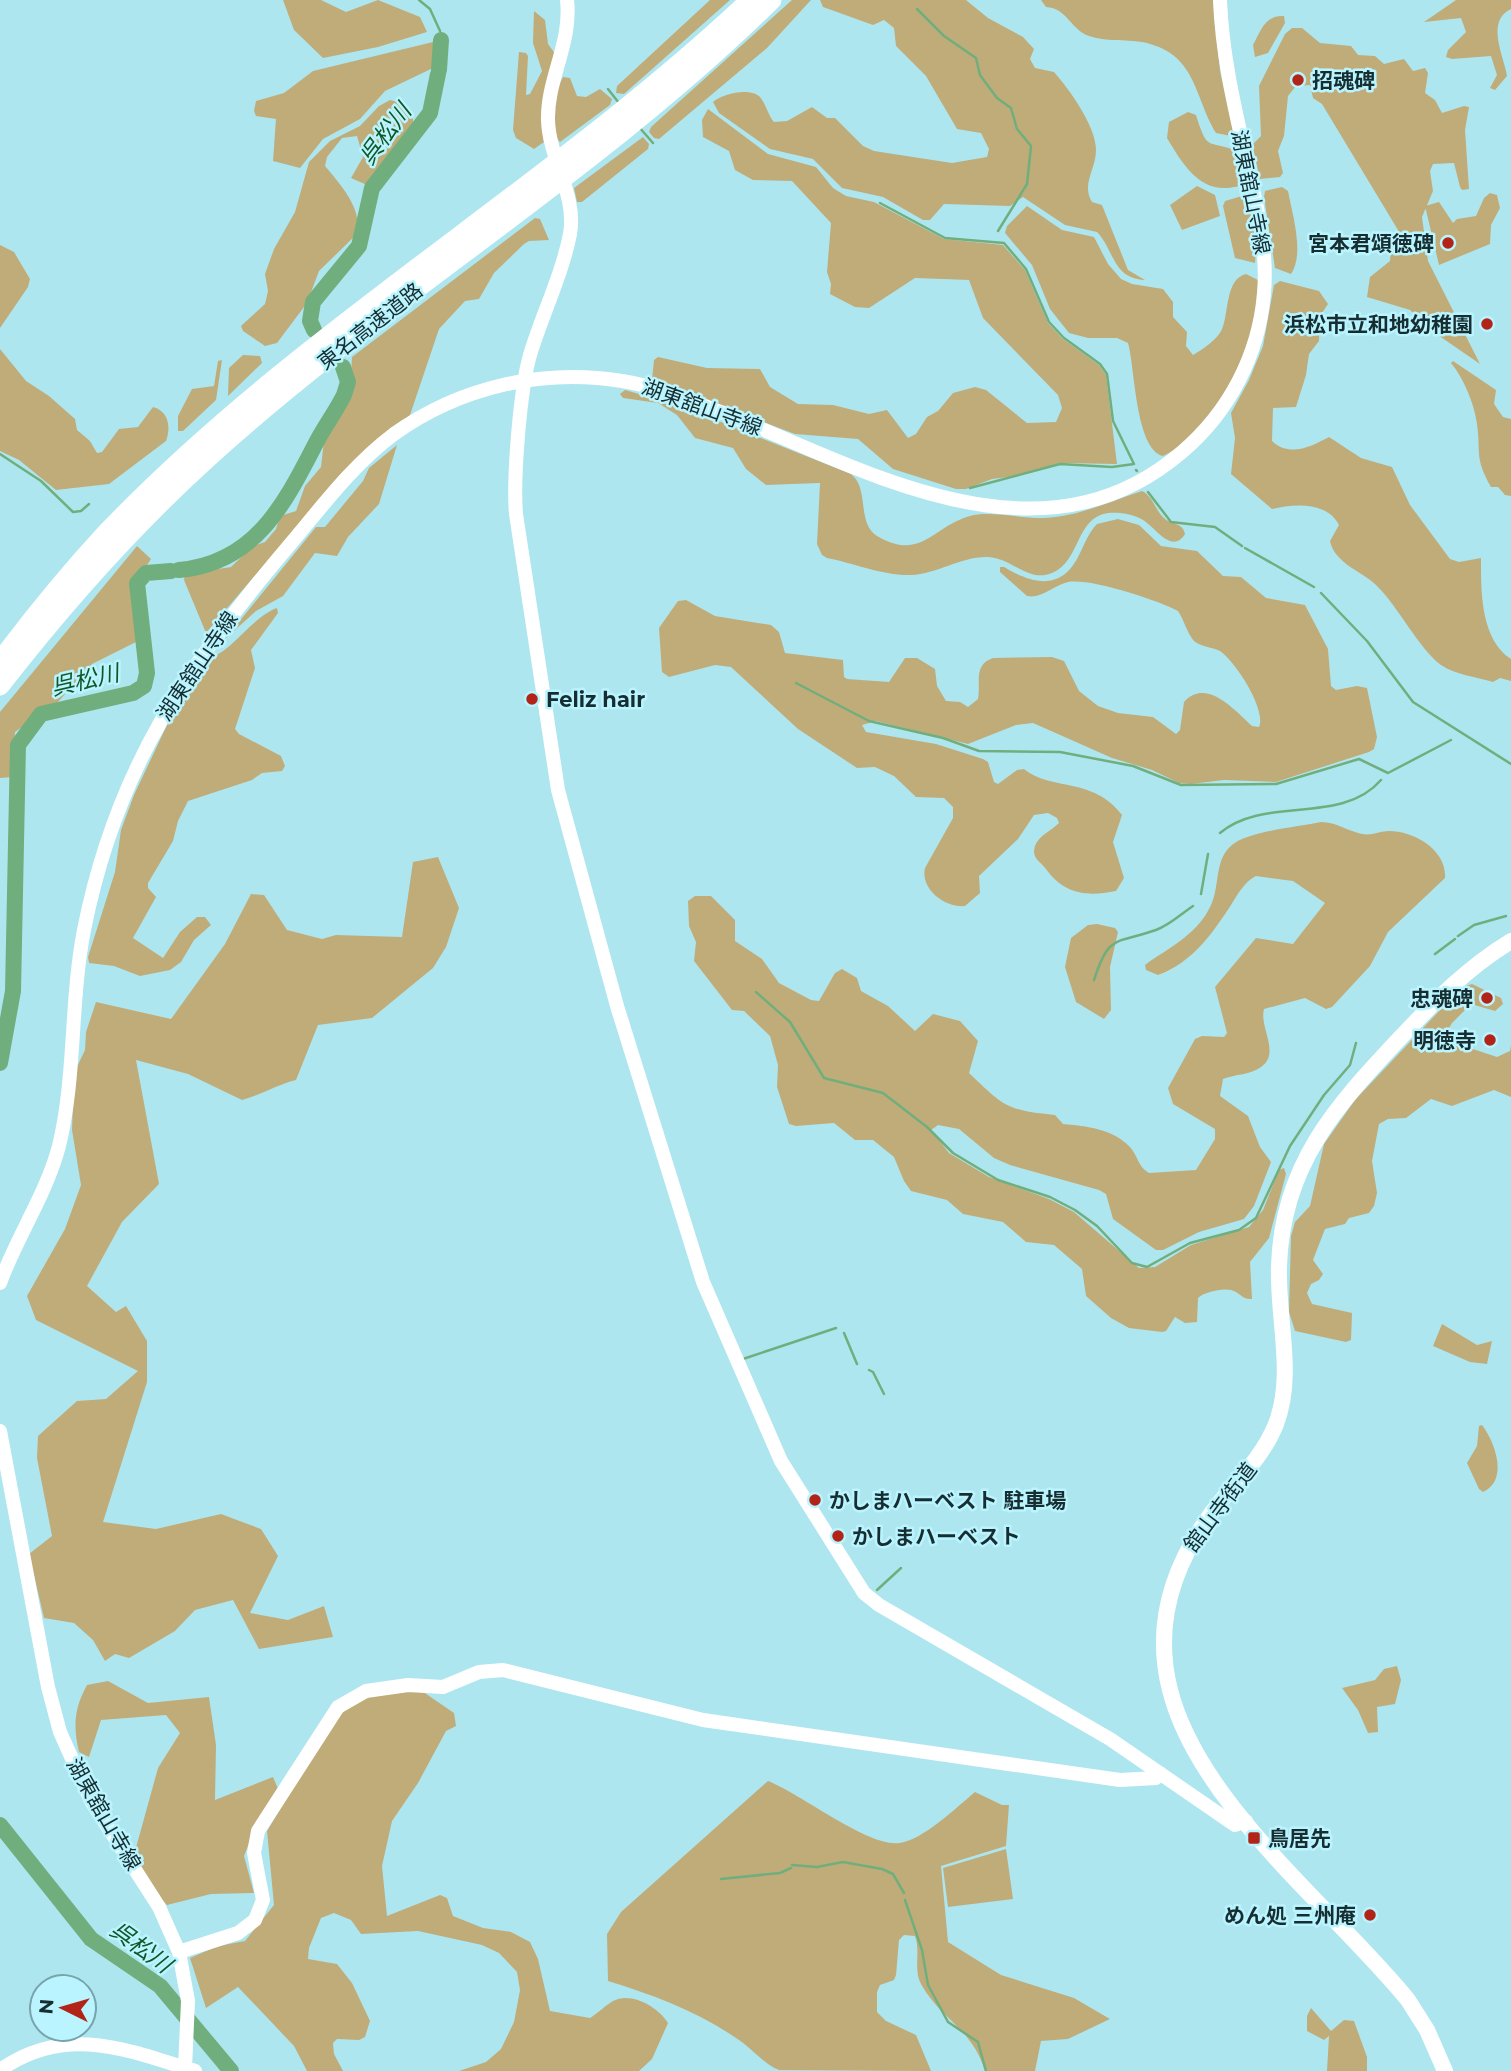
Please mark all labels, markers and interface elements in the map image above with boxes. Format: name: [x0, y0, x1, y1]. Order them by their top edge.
place label: 招魂碑: [1312, 68, 1375, 93]
marker: 招魂碑: [1290, 72, 1306, 88]
water label: 呉松川: [353, 96, 419, 170]
street label: 湖東舘山寺線: [1227, 128, 1275, 256]
place label: 宮本君頌徳碑: [1308, 231, 1434, 256]
marker: 宮本君頌徳碑: [1440, 235, 1456, 251]
street label: 東名高速道路: [313, 277, 427, 375]
place label: 浜松市立和地幼稚園: [1284, 312, 1473, 337]
marker: 浜松市立和地幼稚園: [1479, 316, 1495, 332]
street label: 湖東舘山寺線: [639, 374, 765, 440]
street label: 湖東舘山寺線: [151, 607, 243, 725]
water label: 呉松川: [48, 658, 125, 701]
place label: Feliz hair: [546, 687, 645, 712]
marker: Feliz hair: [524, 691, 540, 707]
place label: 忠魂碑: [1410, 986, 1473, 1011]
marker: 忠魂碑: [1479, 990, 1495, 1006]
place label: 明徳寺: [1413, 1028, 1476, 1053]
marker: 明徳寺: [1482, 1032, 1498, 1048]
street label: 舘山寺街道: [1178, 1458, 1262, 1556]
place label: かしまハーベスト 駐車場: [829, 1488, 1066, 1513]
marker: かしまハーベスト 駐車場: [807, 1492, 823, 1508]
place label: かしまハーベスト: [852, 1524, 1020, 1549]
marker: かしまハーベスト: [830, 1528, 846, 1544]
street label: 湖東舘山寺線: [62, 1753, 146, 1875]
place label: 鳥居先: [1268, 1826, 1331, 1851]
marker: 鳥居先: [1246, 1830, 1262, 1846]
place label: めん処 三州庵: [1224, 1903, 1356, 1928]
marker: めん処 三州庵: [1362, 1907, 1378, 1923]
water label: 呉松川: [105, 1915, 180, 1980]
north arrow: [28, 1973, 98, 2043]
text: N: [34, 1998, 59, 2015]

